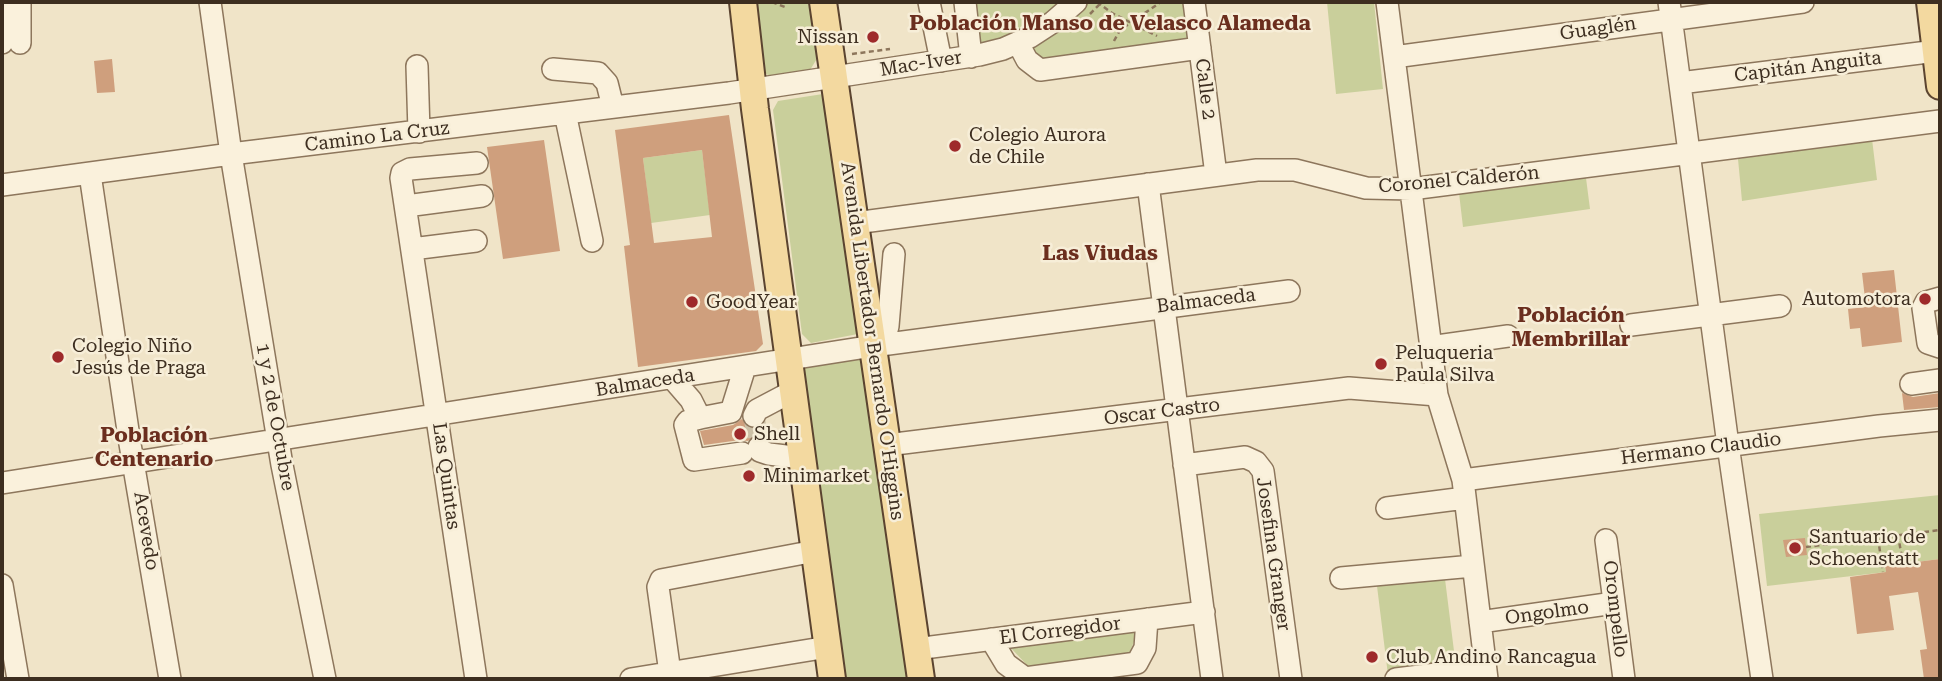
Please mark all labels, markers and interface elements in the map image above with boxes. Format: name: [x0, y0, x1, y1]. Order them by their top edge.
district label: Población Manso de Velasco Alameda: [909, 11, 1311, 37]
street label: Guaglén: [1558, 12, 1638, 46]
place label: Nissan: [797, 26, 859, 48]
marker: Nissan: [865, 29, 881, 45]
street label: Mac-Iver: [878, 46, 964, 82]
street label: Capitán Anguita: [1733, 47, 1883, 87]
street label: Calle 2: [1190, 57, 1220, 121]
street label: Camino La Cruz: [303, 117, 451, 157]
place label: Colegio Aurora de Chile: [969, 124, 1106, 168]
marker: Colegio Aurora de Chile: [947, 138, 963, 154]
street label: Avenida Libertador Bernardo O'Higgins: [836, 161, 908, 521]
street label: Coronel Calderón: [1377, 162, 1541, 198]
district label: Las Viudas: [1042, 241, 1158, 267]
street label: Balmaceda: [1155, 284, 1257, 318]
place label: Automotora: [1802, 288, 1911, 310]
place label: GoodYear: [706, 291, 797, 313]
marker: Automotora: [1917, 291, 1933, 307]
marker: GoodYear: [684, 294, 700, 310]
district label: Población Membrillar: [1512, 303, 1630, 353]
place label: Colegio Niño Jesús de Praga: [72, 335, 206, 379]
street label: 1 y 2 de Octubre: [251, 341, 299, 493]
place label: Peluqueria Paula Silva: [1395, 342, 1494, 386]
marker: Colegio Niño Jesús de Praga: [50, 349, 66, 365]
marker: Peluqueria Paula Silva: [1373, 356, 1389, 372]
street label: Balmaceda: [594, 364, 696, 402]
street label: Oscar Castro: [1103, 394, 1221, 430]
street label: Las Quintas: [427, 421, 465, 531]
district label: Población Centenario: [95, 423, 213, 473]
place label: Shell: [754, 423, 800, 445]
marker: Shell: [732, 426, 748, 442]
street label: Hermano Claudio: [1619, 428, 1783, 470]
place label: Minimarket: [763, 465, 870, 487]
marker: Minimarket: [741, 468, 757, 484]
street label: Josefina Granger: [1251, 476, 1295, 632]
street label: Acevedo: [129, 490, 163, 572]
place label: Santuario de Schoenstatt: [1809, 526, 1926, 570]
marker: Santuario de Schoenstatt: [1787, 540, 1803, 556]
street label: Orompello: [1598, 559, 1632, 659]
street label: Ongolmo: [1504, 596, 1590, 630]
street label: El Corregidor: [998, 612, 1122, 650]
place label: Club Andino Rancagua: [1386, 646, 1596, 668]
marker: Club Andino Rancagua: [1364, 649, 1380, 665]

